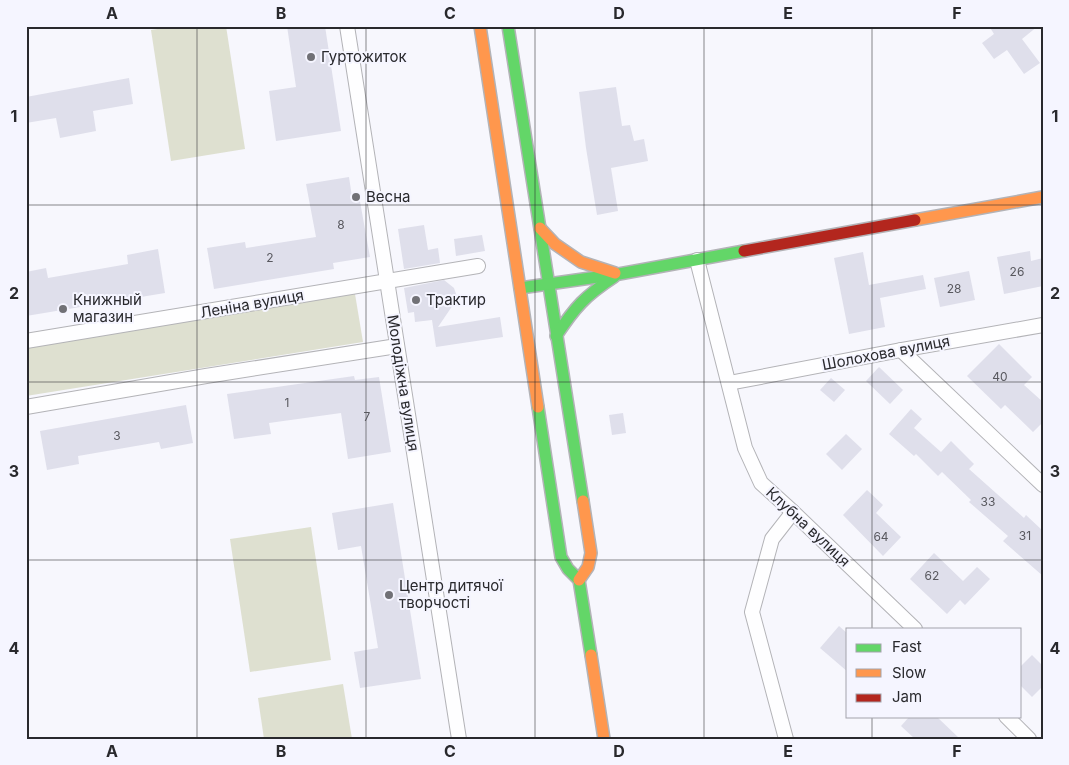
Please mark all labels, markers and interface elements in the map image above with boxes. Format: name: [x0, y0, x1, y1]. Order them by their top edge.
text: A: [106, 3, 118, 23]
text: B: [276, 3, 286, 23]
text: C: [444, 3, 456, 23]
text: D: [613, 3, 625, 23]
text: E: [783, 3, 793, 23]
text: F: [952, 3, 962, 23]
place label: Гуртожиток: [321, 47, 407, 66]
marker: Гуртожиток: [305, 51, 317, 63]
text: 1: [11, 106, 17, 126]
text: 1: [1052, 106, 1058, 126]
place label: Весна: [366, 187, 410, 206]
marker: Весна: [350, 191, 362, 203]
house number: 8: [337, 217, 345, 232]
house number: 2: [266, 250, 274, 265]
house number: 26: [1010, 264, 1024, 279]
house number: 28: [947, 281, 961, 296]
text: 2: [9, 283, 19, 303]
text: 2: [1050, 283, 1060, 303]
street label: Леніна вулиця: [199, 285, 305, 322]
place label: Книжный магазин: [73, 290, 142, 326]
place label: Трактир: [426, 290, 486, 309]
marker: Трактир: [410, 294, 422, 306]
marker: Книжный магазин: [57, 303, 69, 315]
street label: Молодіжна вулиця: [383, 313, 424, 452]
street label: Шолохова вулиця: [820, 331, 951, 374]
house number: 40: [992, 369, 1008, 384]
house number: 1: [285, 395, 289, 410]
house number: 7: [364, 409, 371, 424]
house number: 3: [113, 428, 121, 443]
text: 3: [9, 461, 19, 481]
text: 3: [1050, 461, 1060, 481]
street label: Клубна вулиця: [762, 483, 854, 571]
house number: 33: [981, 494, 995, 509]
house number: 31: [1019, 528, 1031, 543]
house number: 64: [873, 529, 889, 544]
house number: 62: [925, 568, 939, 583]
place label: Центр дитячої творчості: [399, 576, 504, 612]
marker: Центр дитячої творчості: [383, 589, 395, 601]
legend: [846, 628, 1022, 718]
text: Fast: [892, 637, 922, 656]
text: 4: [9, 638, 20, 658]
text: 4: [1050, 638, 1061, 658]
text: Slow: [892, 663, 926, 682]
text: Jam: [892, 687, 922, 706]
text: A: [106, 741, 118, 761]
text: B: [276, 741, 286, 761]
text: C: [444, 741, 456, 761]
text: D: [613, 741, 625, 761]
text: E: [783, 741, 793, 761]
text: F: [952, 741, 962, 761]

